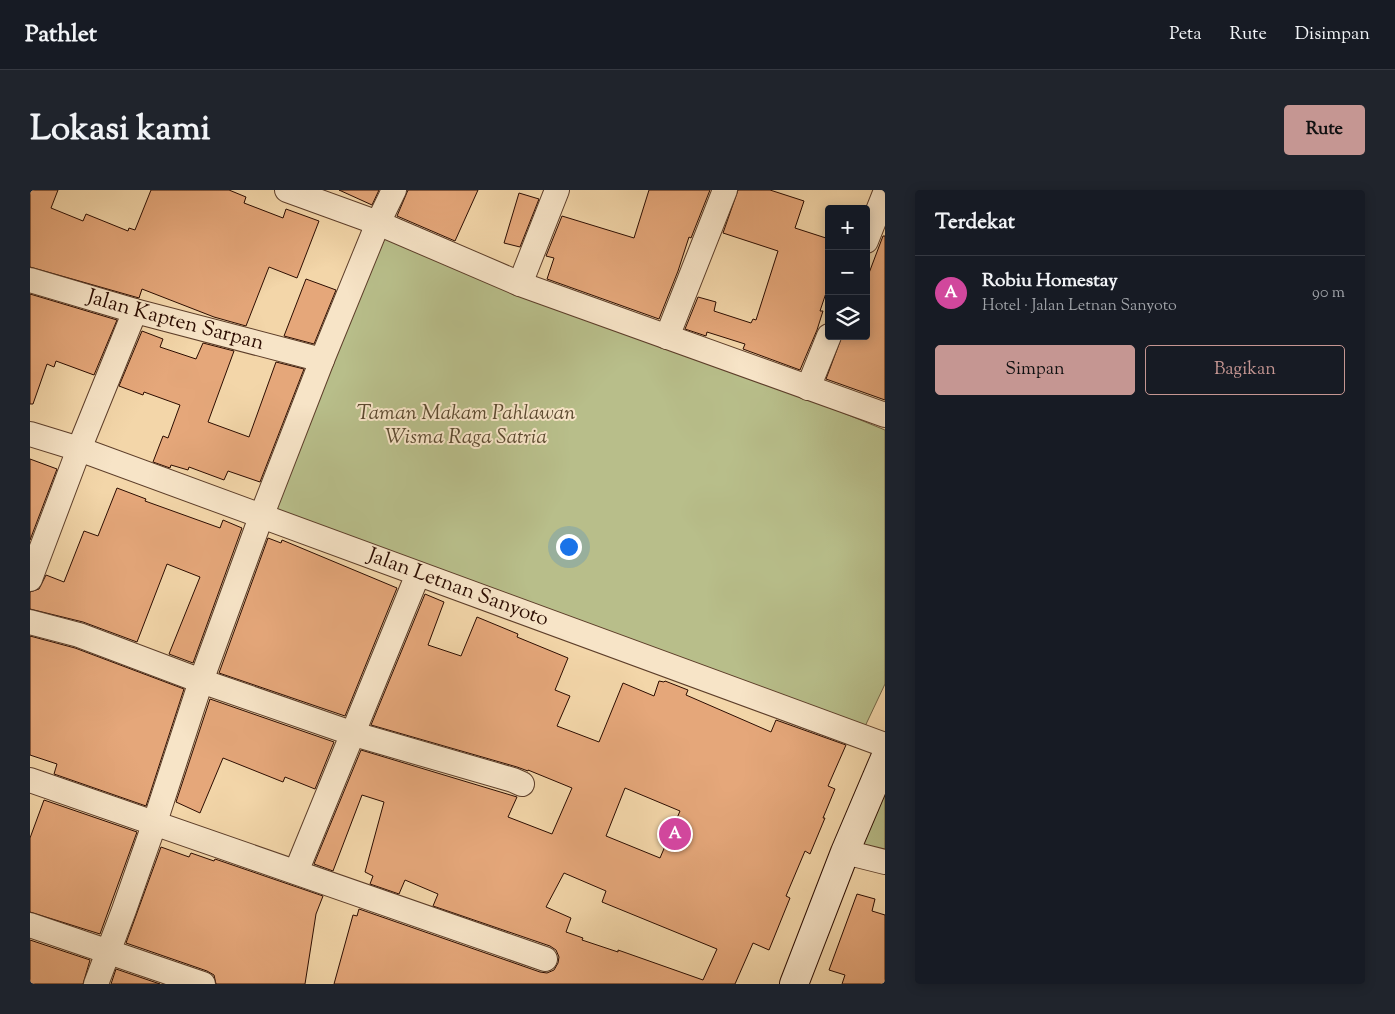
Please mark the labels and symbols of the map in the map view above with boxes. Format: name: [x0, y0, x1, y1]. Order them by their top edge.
street label: Jalan Kapten Sarpan: [82, 282, 267, 359]
park label: Taman Makam Pahlawan Wisma Raga Satria: [357, 399, 575, 453]
your location: [556, 534, 582, 560]
street label: Jalan Letnan Sanyoto: [362, 541, 553, 635]
pin: A: [659, 815, 691, 853]

